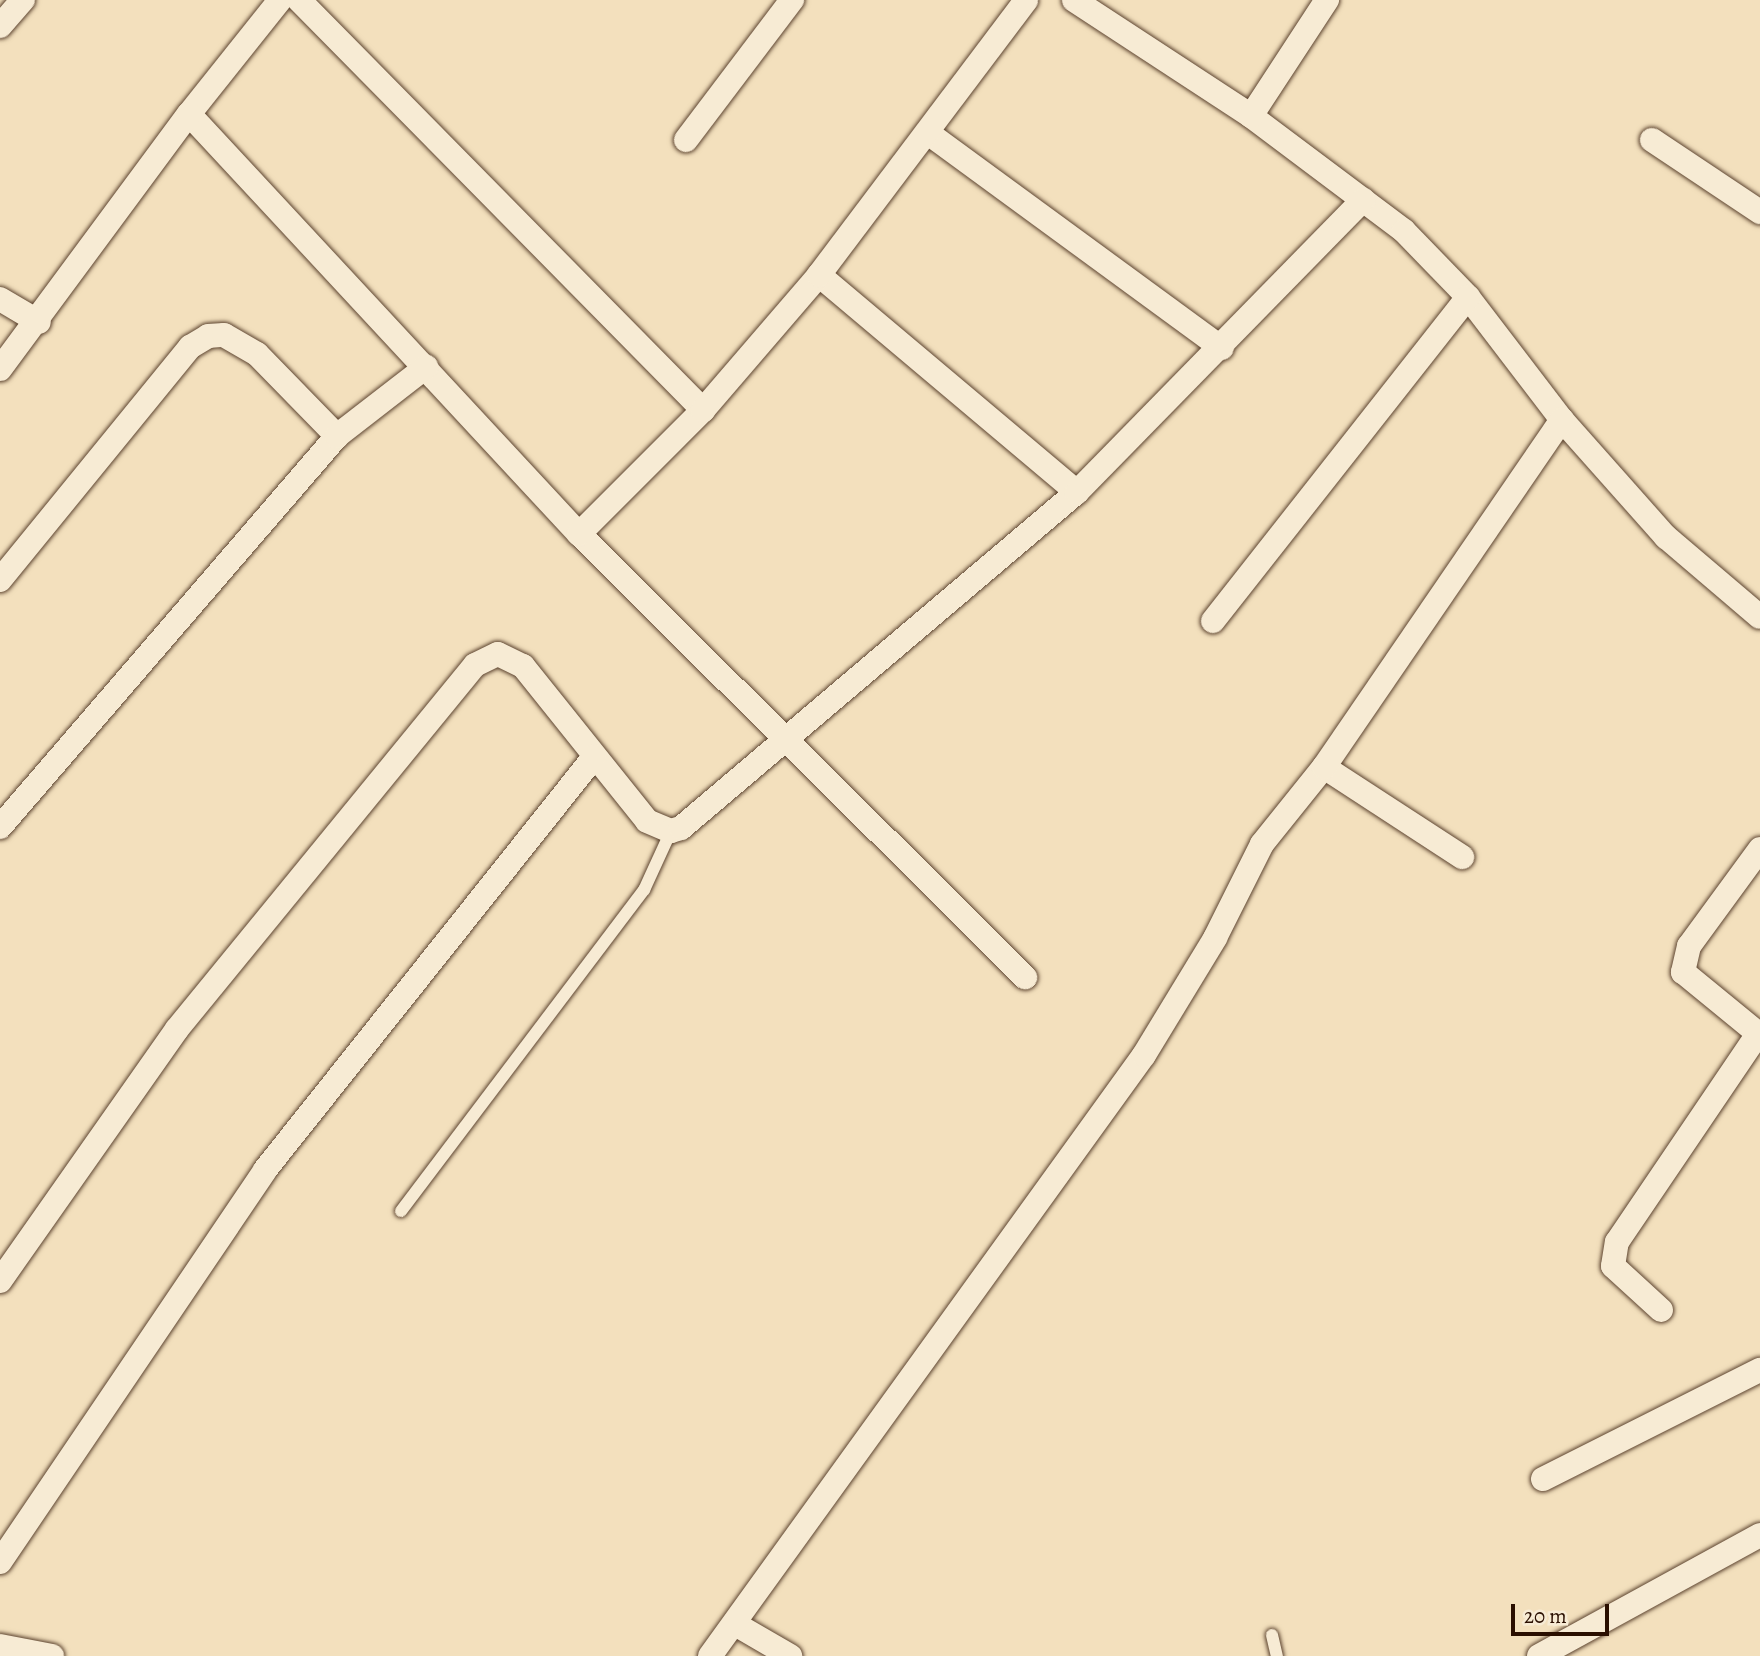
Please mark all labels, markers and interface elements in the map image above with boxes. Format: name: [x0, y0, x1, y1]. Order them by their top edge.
scale bar: [1515, 1590, 1613, 1634]
text: 20 m: [1524, 1602, 1567, 1630]

